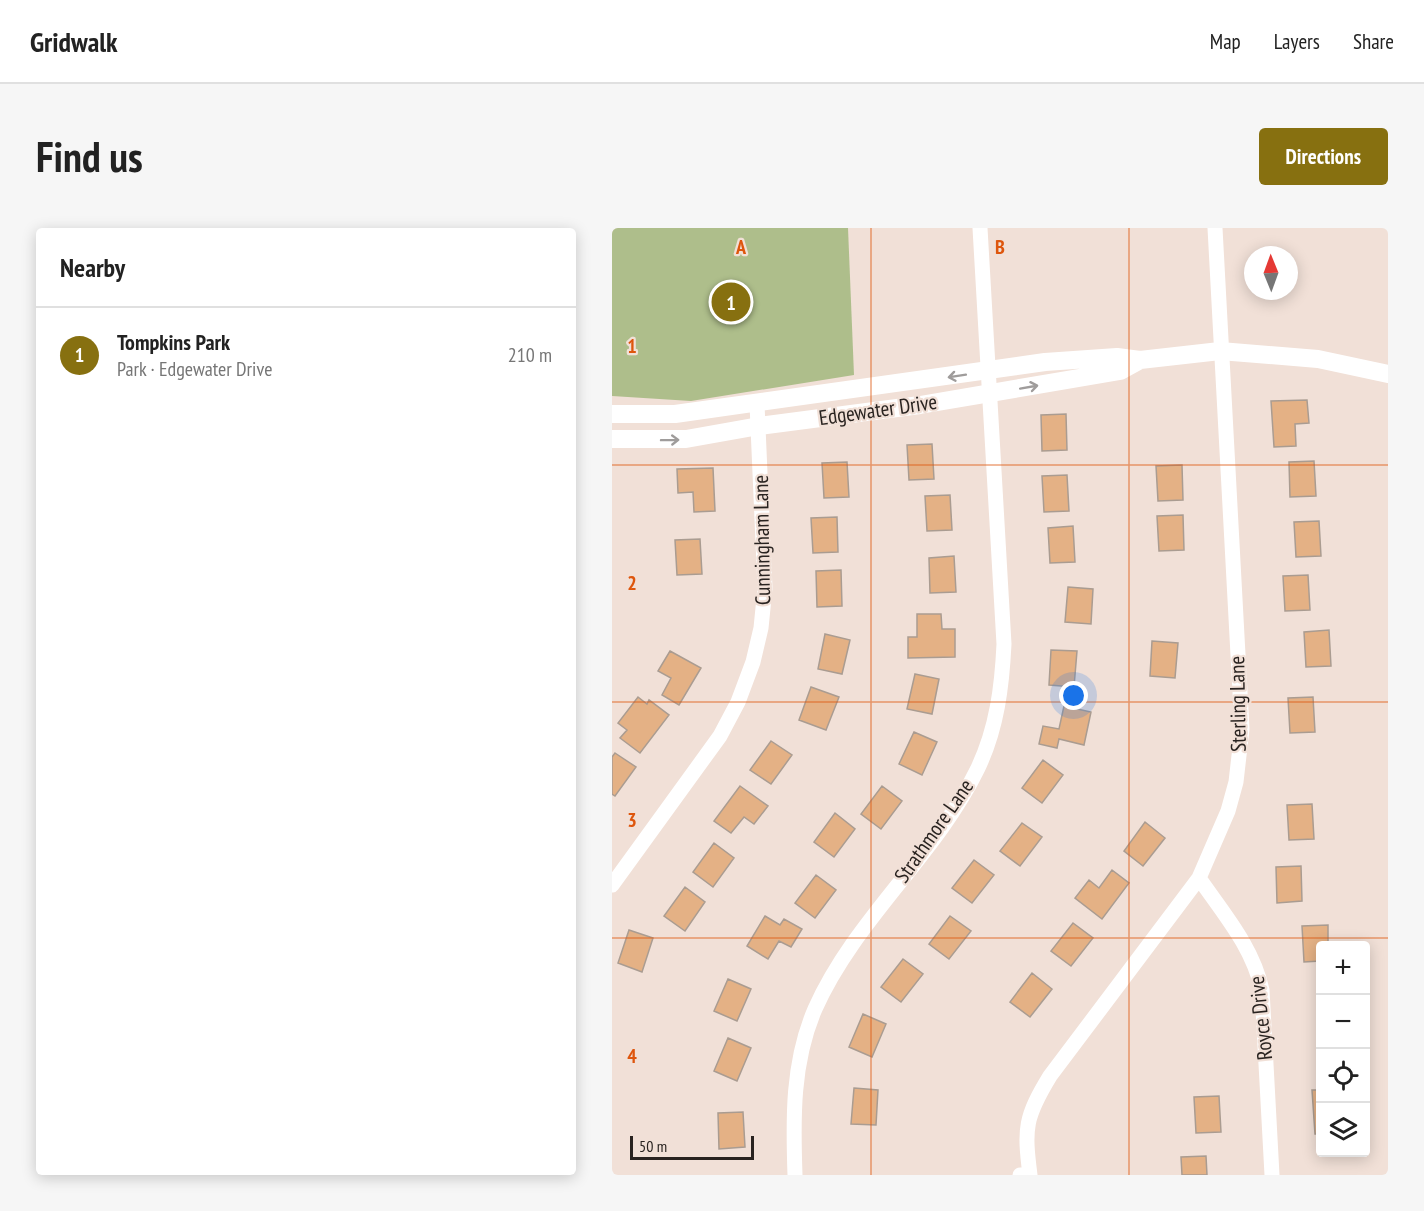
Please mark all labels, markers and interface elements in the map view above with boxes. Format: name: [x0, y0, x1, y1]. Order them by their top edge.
text: Gridwalk: [30, 23, 118, 60]
text: Map: [1210, 28, 1241, 55]
text: Layers: [1274, 28, 1320, 55]
text: Share: [1353, 28, 1394, 55]
button: Directions: [1259, 128, 1388, 185]
text: Find us: [36, 129, 143, 184]
text: A: [735, 234, 747, 260]
text: B: [995, 234, 1005, 260]
north arrow: [1244, 246, 1298, 300]
text: Nearby: [60, 251, 125, 284]
pin: 1: [712, 280, 750, 325]
text: Tompkins Park: [117, 328, 230, 356]
text: 1: [627, 333, 637, 359]
text: 1: [75, 342, 84, 368]
text: 210 m: [508, 342, 552, 368]
text: Park · Edgewater Drive: [117, 356, 272, 382]
one-way arrow: [947, 370, 967, 381]
one-way arrow: [1019, 381, 1039, 392]
street label: Edgewater Drive: [817, 388, 939, 431]
one-way arrow: [660, 434, 680, 445]
street label: Cunningham Lane: [747, 475, 776, 605]
text: 2: [627, 570, 637, 596]
street label: Sterling Lane: [1223, 656, 1252, 752]
your location: [1059, 681, 1088, 710]
street label: Strathmore Lane: [888, 774, 979, 888]
text: 3: [627, 807, 637, 833]
map controls: [1316, 941, 1370, 1157]
button: +: [1316, 941, 1370, 995]
street label: Royce Drive: [1243, 975, 1278, 1061]
button: −: [1316, 995, 1370, 1049]
text: 4: [627, 1043, 637, 1069]
button: locate: [1316, 1049, 1370, 1103]
button: layers: [1316, 1103, 1370, 1157]
scale bar: [630, 1133, 754, 1160]
text: 50 m: [639, 1136, 667, 1156]

